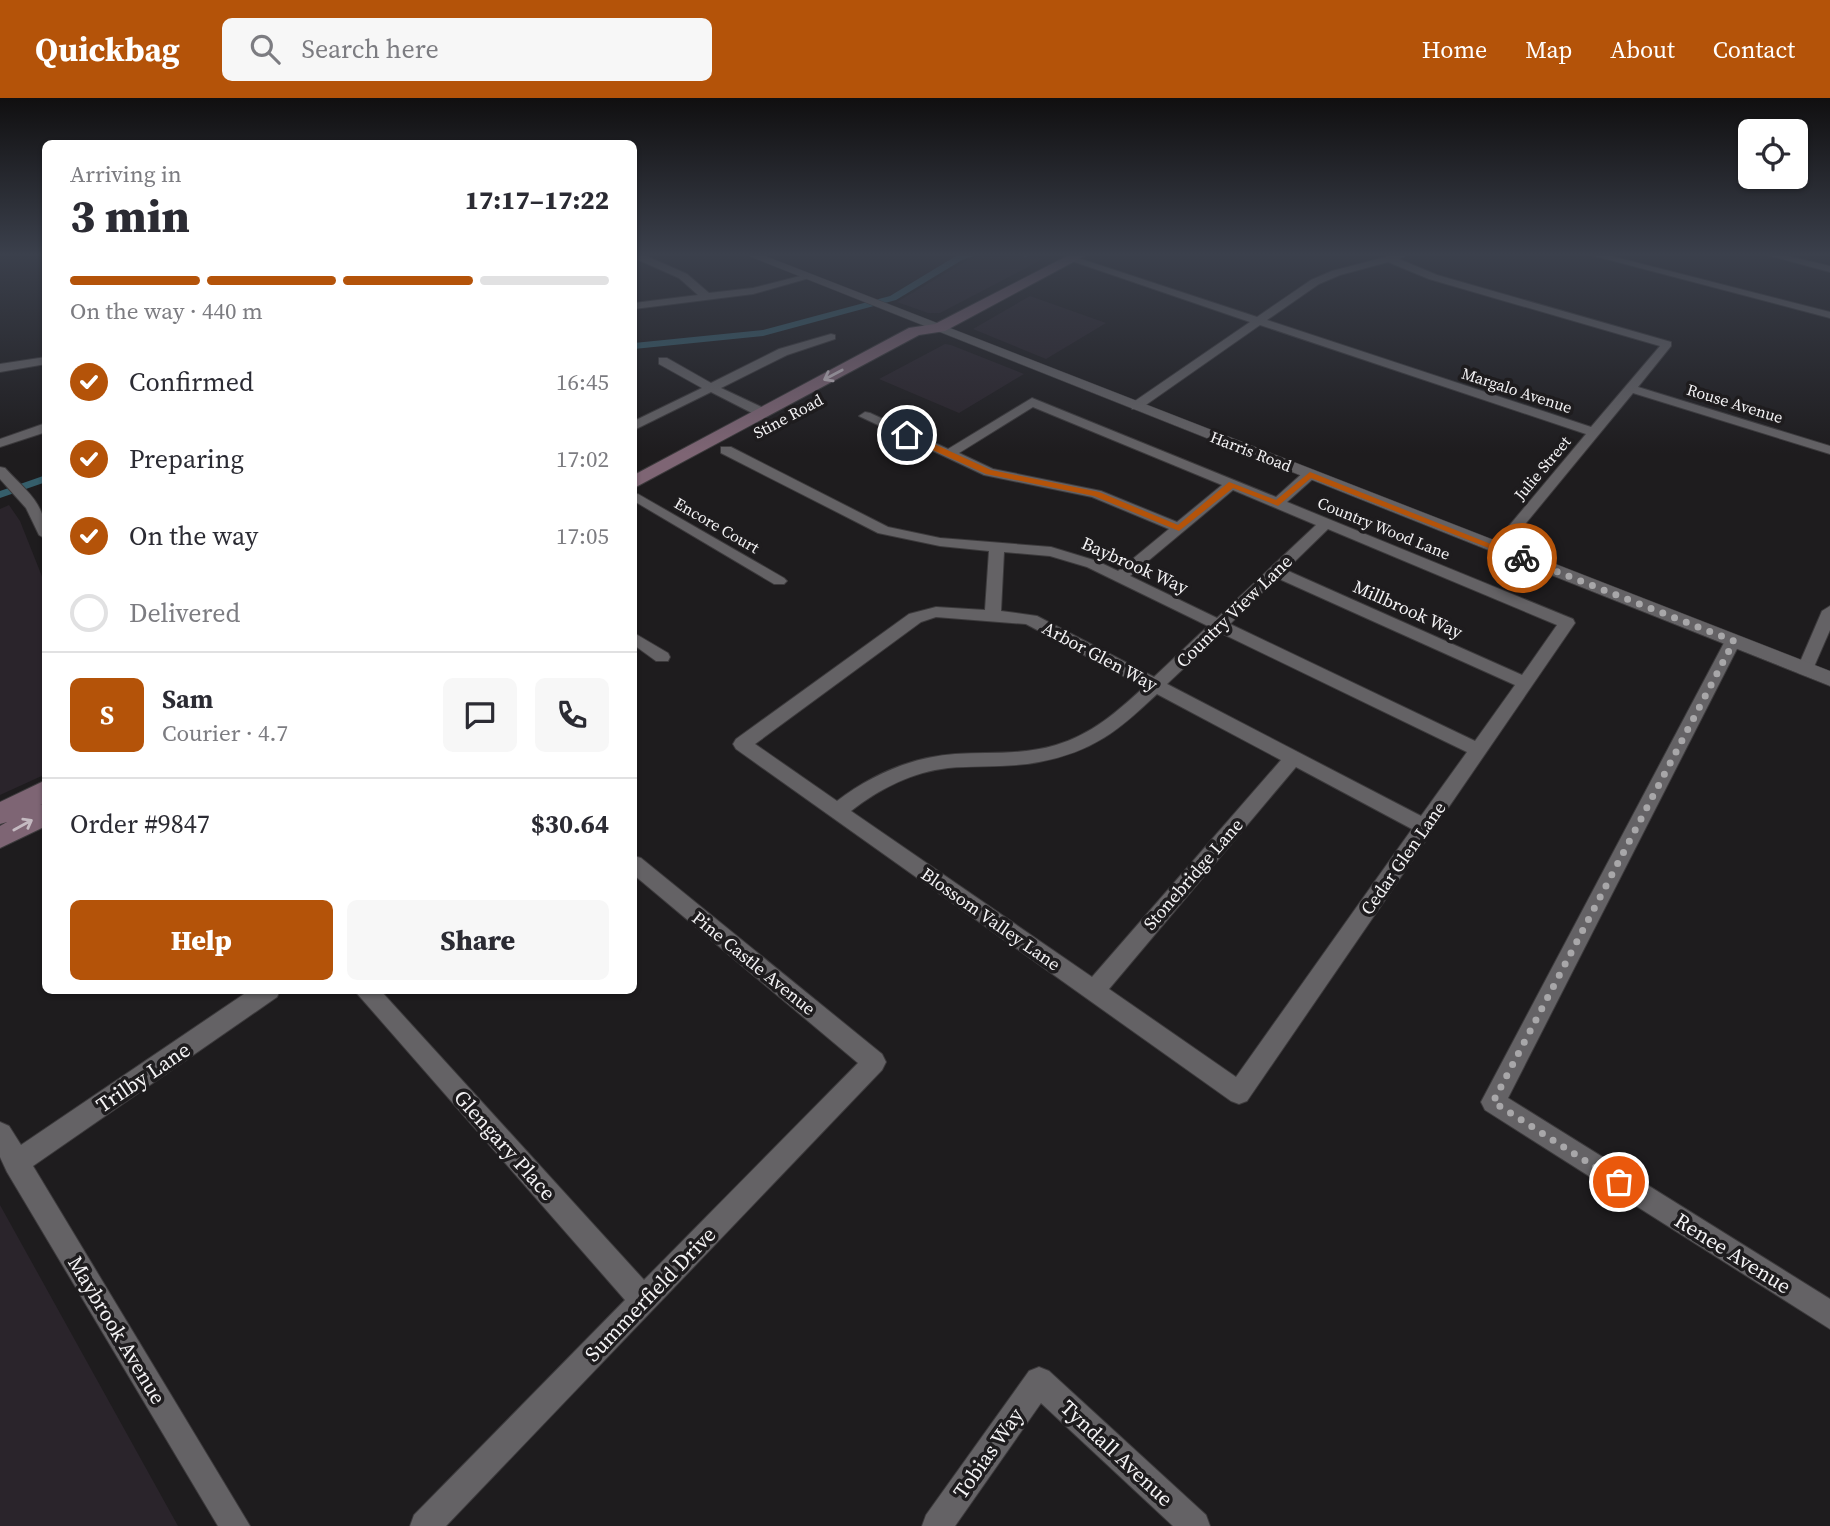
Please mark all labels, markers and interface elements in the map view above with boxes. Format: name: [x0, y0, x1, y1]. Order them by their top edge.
search box: [222, 18, 712, 81]
text: Quickbag: [35, 27, 180, 72]
icon: search: [246, 30, 284, 68]
text: Search here: [302, 31, 439, 67]
text: Home: [1422, 33, 1487, 66]
text: Map: [1525, 33, 1572, 66]
text: About: [1610, 33, 1675, 66]
text: Contact: [1713, 33, 1795, 66]
map controls: [1738, 119, 1808, 189]
button: locate: [1738, 119, 1808, 189]
text: Arriving in: [70, 158, 182, 190]
text: 17:17–17:22: [465, 182, 609, 218]
text: 3 min: [70, 184, 190, 247]
text: On the way · 440 m: [70, 295, 263, 327]
street label: Margalo Avenue: [1459, 362, 1575, 418]
icon: check: [70, 363, 108, 401]
text: Confirmed: [129, 364, 254, 400]
text: 16:45: [556, 366, 609, 398]
one-way arrow: [823, 369, 844, 383]
street label: Rouse Avenue: [1684, 378, 1786, 428]
street label: Stine Road: [749, 388, 827, 444]
pin: [877, 405, 937, 465]
icon: home: [888, 416, 926, 454]
street label: Harris Road: [1207, 425, 1295, 477]
street label: Julie Street: [1508, 431, 1576, 506]
icon: check: [70, 440, 108, 478]
text: Preparing: [129, 441, 244, 477]
text: 17:02: [556, 443, 609, 475]
street label: Country Wood Lane: [1314, 491, 1454, 565]
street label: Encore Court: [670, 492, 764, 559]
icon: check: [70, 517, 108, 555]
text: On the way: [129, 518, 258, 554]
text: 17:05: [556, 520, 609, 552]
courier: [1487, 523, 1557, 593]
street label: Baybrook Way: [1078, 530, 1193, 600]
icon: bike: [1503, 539, 1541, 577]
street label: Country View Lane: [1170, 549, 1298, 673]
street label: Millbrook Way: [1349, 574, 1467, 645]
text: Delivered: [129, 595, 240, 631]
street label: Arbor Glen Way: [1038, 615, 1163, 697]
button: chat: [443, 678, 517, 752]
button: phone: [535, 678, 609, 752]
text: Sam: [162, 681, 213, 717]
text: S: [100, 697, 114, 733]
text: Courier · 4.7: [162, 717, 288, 749]
street label: Cedar Glen Lane: [1355, 796, 1451, 920]
text: Order #9847: [70, 806, 210, 842]
text: $30.64: [531, 806, 609, 842]
street label: Stonebridge Lane: [1137, 813, 1249, 935]
one-way arrow: [12, 818, 32, 832]
street label: Blossom Valley Lane: [916, 862, 1066, 976]
button: Help: [70, 900, 333, 980]
button: Share: [347, 900, 609, 980]
street label: Pine Castle Avenue: [687, 905, 821, 1021]
street label: Trilby Lane: [90, 1035, 196, 1119]
street label: Glengary Place: [447, 1083, 563, 1207]
pin: [1589, 1152, 1649, 1212]
icon: bag: [1600, 1163, 1638, 1201]
street label: Renee Avenue: [1669, 1206, 1797, 1300]
street label: Summerfield Drive: [578, 1220, 722, 1368]
street label: Maybrook Avenue: [61, 1250, 173, 1410]
street label: Tyndall Avenue: [1054, 1393, 1180, 1513]
street label: Tobias Way: [946, 1402, 1030, 1504]

